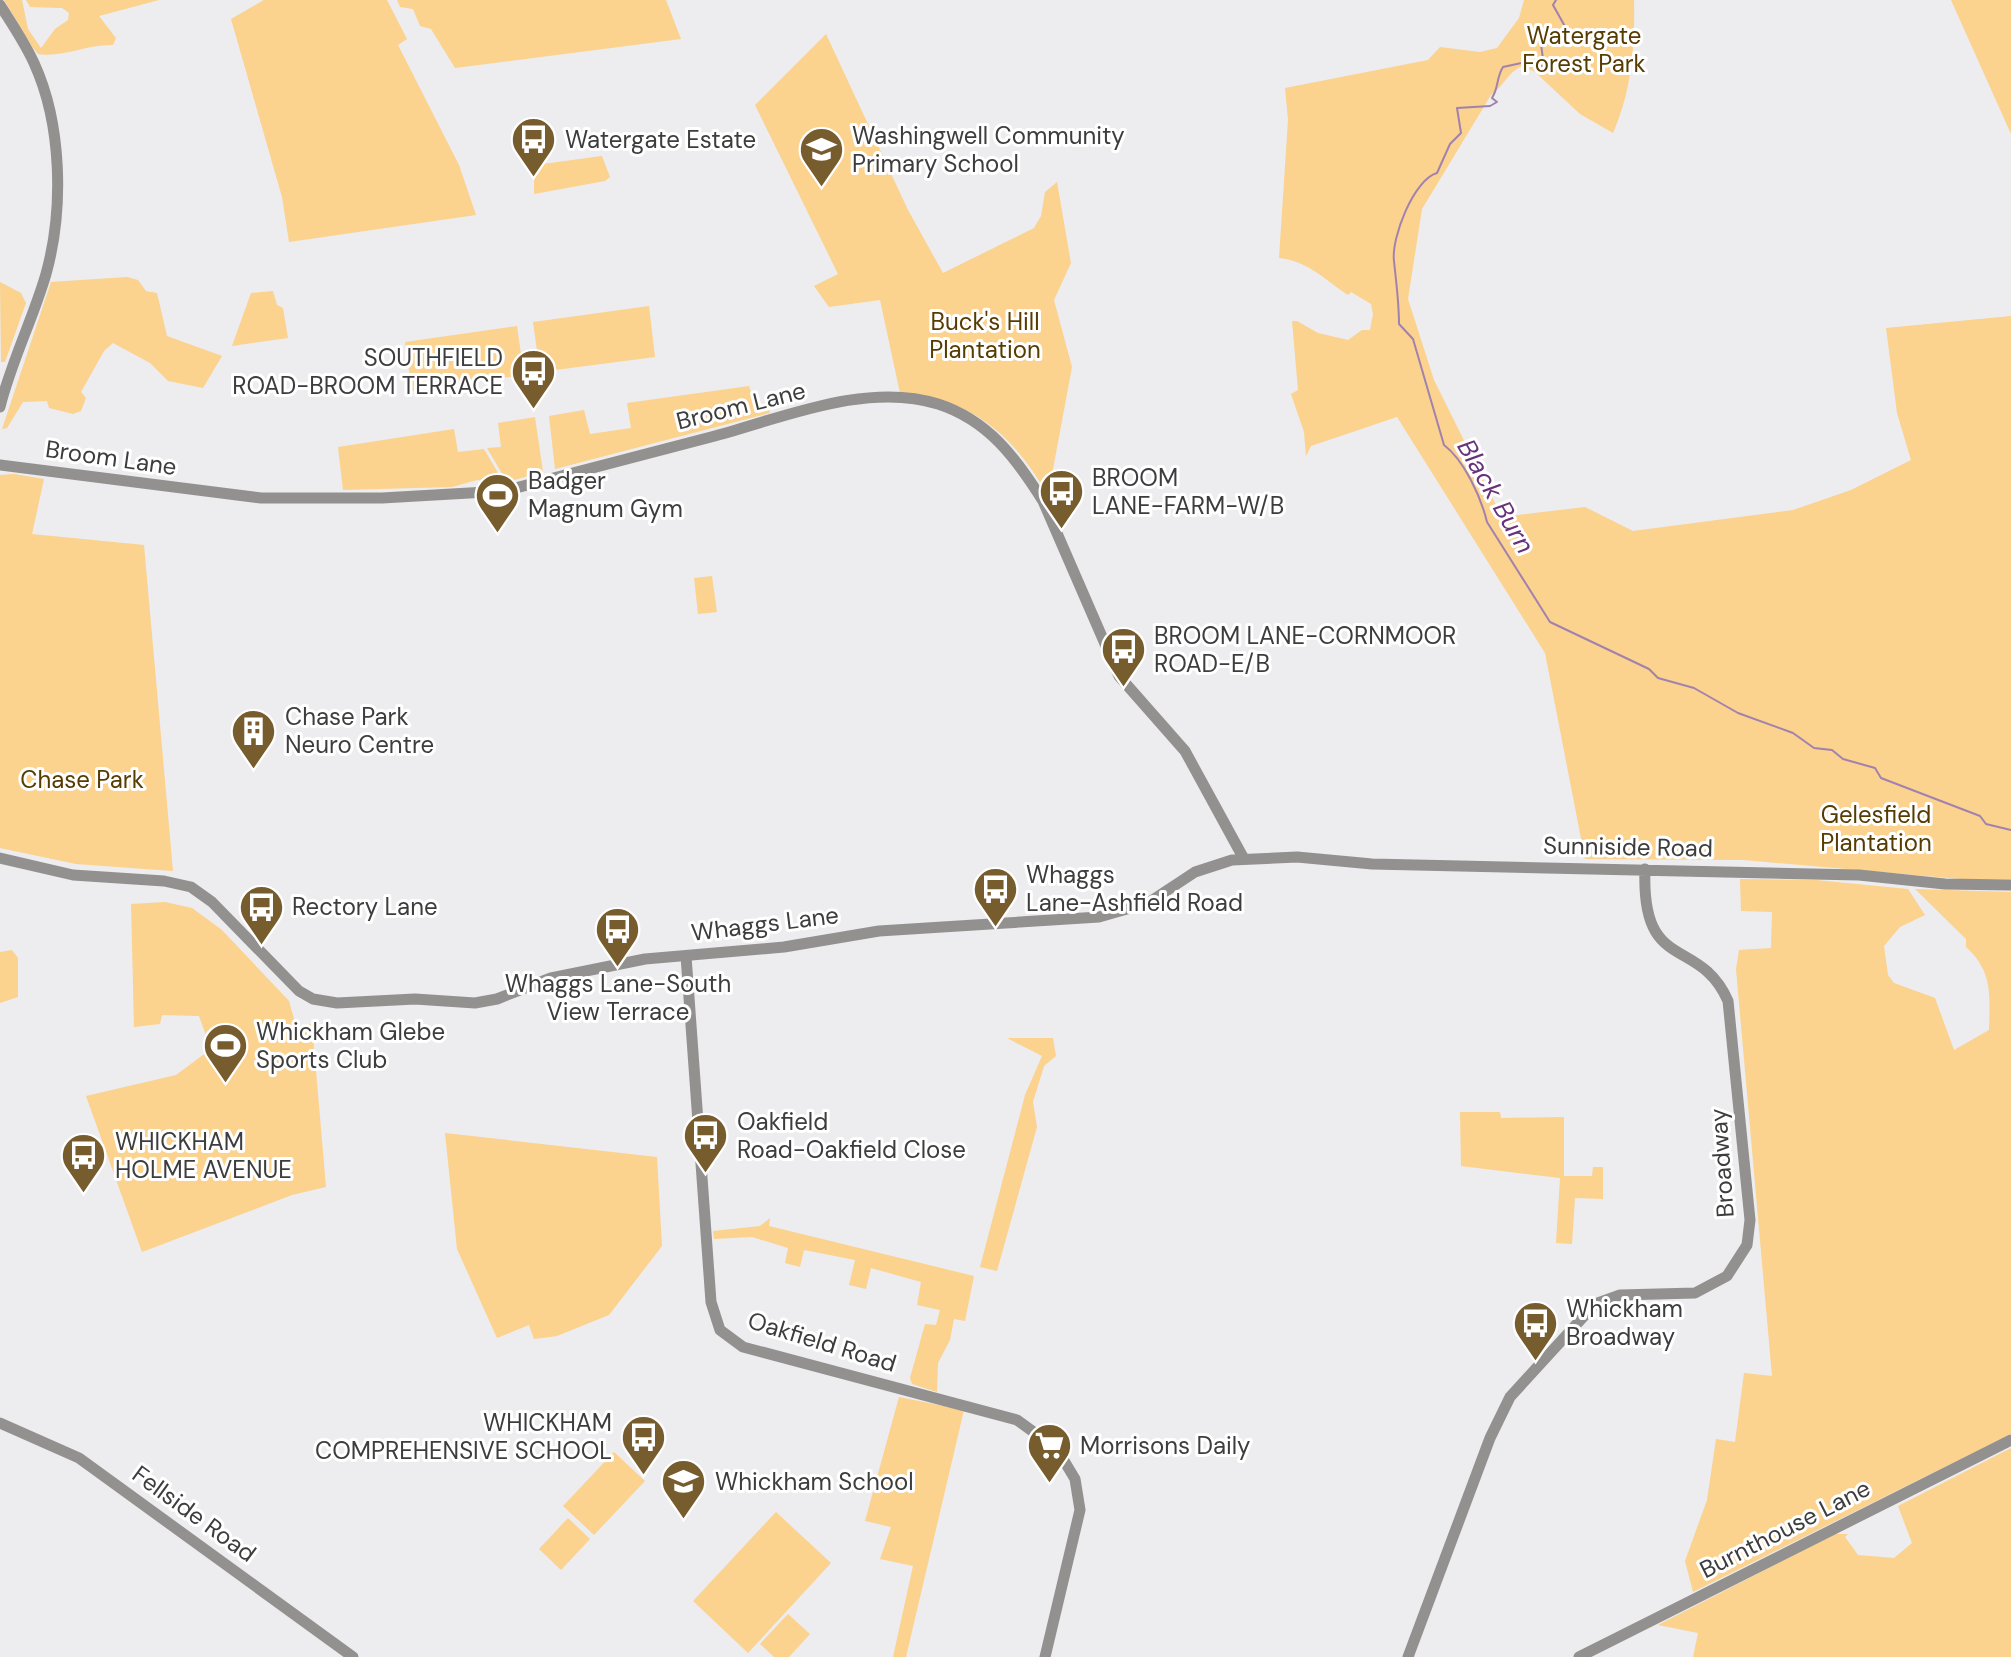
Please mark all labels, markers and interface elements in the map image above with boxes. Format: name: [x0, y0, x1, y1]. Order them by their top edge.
park label: Watergate Forest Park: [1522, 20, 1646, 79]
bus stop icon: Watergate Estate: [510, 116, 558, 179]
place label: Washingwell Community Primary School: [852, 120, 1125, 179]
place label: Watergate Estate: [565, 124, 756, 155]
school or university icon: Washingwell Community Primary School: [797, 126, 845, 189]
park label: Buck's Hill Plantation: [929, 306, 1041, 365]
place label: SOUTHFIELD ROAD-BROOM TERRACE: [232, 342, 503, 401]
bus stop icon: SOUTHFIELD ROAD-BROOM TERRACE: [510, 348, 558, 411]
street label: Broom Lane: [673, 374, 809, 437]
street label: Broom Lane: [43, 433, 179, 482]
water label: Black Burn: [1450, 433, 1542, 559]
place label: BROOM LANE-FARM-W/B: [1092, 462, 1284, 521]
place label: Badger Magnum Gym: [528, 465, 683, 524]
bus stop icon: BROOM LANE-FARM-W/B: [1037, 468, 1085, 531]
sports icon: Badger Magnum Gym: [473, 471, 521, 534]
place label: BROOM LANE-CORNMOOR ROAD-E/B: [1154, 620, 1456, 679]
bus stop icon: BROOM LANE-CORNMOOR ROAD-E/B: [1099, 626, 1147, 689]
place label: Chase Park Neuro Centre: [285, 701, 434, 760]
building icon: Chase Park Neuro Centre: [230, 707, 278, 770]
park label: Chase Park: [20, 764, 144, 795]
park label: Gelesfield Plantation: [1820, 799, 1932, 858]
street label: Sunniside Road: [1543, 830, 1713, 863]
place label: Whaggs Lane-Ashfield Road: [1026, 859, 1243, 918]
bus stop icon: Whaggs Lane-Ashfield Road: [971, 865, 1019, 928]
bus stop icon: Rectory Lane: [237, 883, 285, 946]
place label: Rectory Lane: [292, 891, 438, 922]
street label: Whaggs Lane: [689, 899, 840, 948]
bus stop icon: Whaggs Lane-South View Terrace: [594, 906, 642, 969]
place label: Whaggs Lane-South View Terrace: [505, 968, 731, 1027]
place label: Whickham Glebe Sports Club: [256, 1016, 445, 1075]
sports icon: Whickham Glebe Sports Club: [201, 1022, 249, 1085]
place label: Oakfield Road-Oakfield Close: [737, 1106, 966, 1165]
street label: Broadway: [1702, 1108, 1741, 1219]
bus stop icon: Oakfield Road-Oakfield Close: [682, 1112, 730, 1175]
place label: WHICKHAM HOLME AVENUE: [115, 1126, 292, 1185]
bus stop icon: WHICKHAM HOLME AVENUE: [60, 1132, 108, 1195]
place label: Whickham Broadway: [1566, 1293, 1683, 1352]
bus stop icon: Whickham Broadway: [1511, 1299, 1559, 1362]
street label: Oakfield Road: [744, 1304, 900, 1379]
place label: WHICKHAM COMPREHENSIVE SCHOOL: [315, 1407, 612, 1466]
bus stop icon: WHICKHAM COMPREHENSIVE SCHOOL: [619, 1413, 667, 1476]
supermarket icon: Morrisons Daily: [1025, 1422, 1073, 1485]
place label: Morrisons Daily: [1080, 1430, 1250, 1461]
street label: Fellside Road: [126, 1458, 262, 1569]
school or university icon: Whickham School: [660, 1458, 708, 1521]
place label: Whickham School: [715, 1466, 914, 1497]
street label: Burnthouse Lane: [1694, 1472, 1875, 1585]

